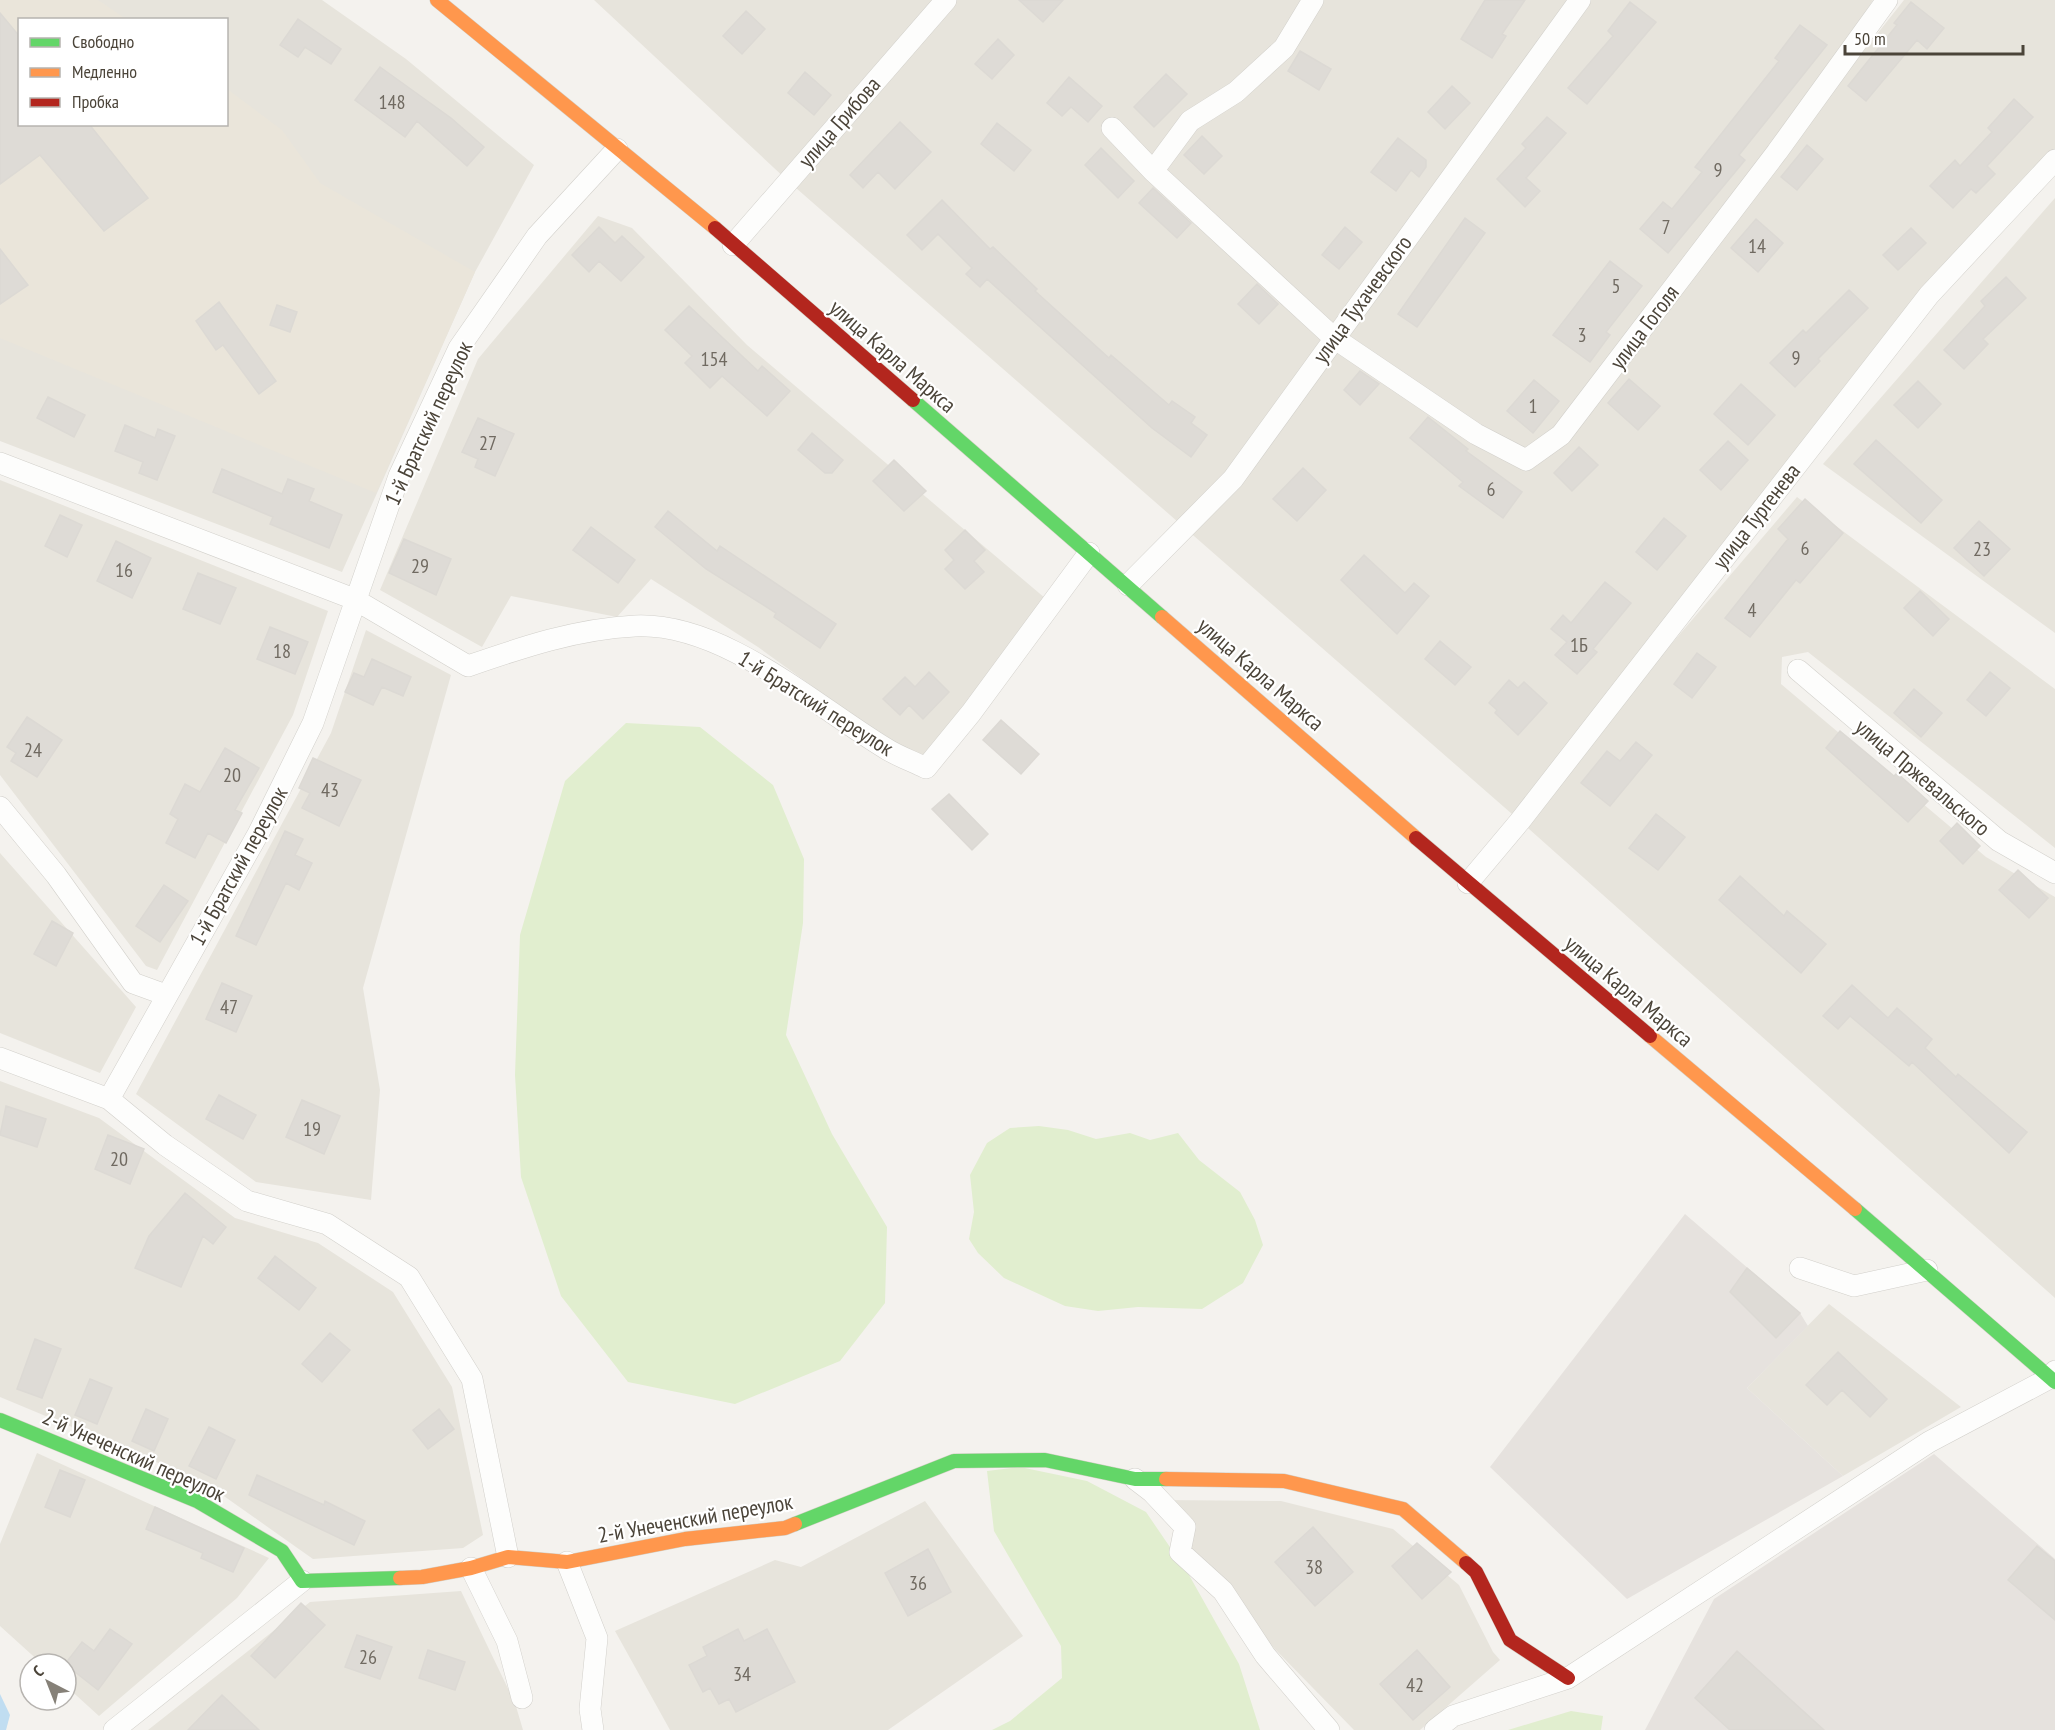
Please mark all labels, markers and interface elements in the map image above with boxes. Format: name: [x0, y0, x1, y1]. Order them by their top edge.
legend: [18, 18, 228, 126]
scale bar: [1845, 18, 2024, 56]
text: 50 m: [1854, 27, 1886, 50]
text: Свободно: [72, 30, 135, 53]
text: Медленно: [72, 60, 137, 83]
street label: улица Грибова: [792, 71, 886, 173]
house number: 148: [379, 89, 406, 115]
text: Пробка: [72, 90, 119, 113]
house number: 9: [1714, 157, 1723, 183]
house number: 7: [1662, 214, 1671, 240]
street label: улица Тухачевского: [1306, 230, 1418, 368]
house number: 14: [1748, 233, 1766, 259]
house number: 5: [1612, 273, 1621, 299]
street label: улица Гоголя: [1603, 279, 1685, 375]
street label: улица Карла Маркса: [824, 293, 962, 419]
house number: 3: [1578, 322, 1587, 348]
street label: 1-й Братский переулок: [378, 336, 478, 509]
house number: 9: [1792, 345, 1801, 371]
house number: 154: [701, 346, 728, 372]
house number: 1: [1529, 393, 1538, 419]
house number: 27: [479, 430, 497, 456]
street label: улица Тургенева: [1706, 458, 1806, 574]
house number: 6: [1487, 476, 1496, 502]
house number: 6: [1801, 535, 1810, 561]
house number: 23: [1973, 536, 1991, 562]
house number: 29: [411, 553, 429, 579]
house number: 16: [115, 557, 133, 583]
house number: 4: [1748, 597, 1757, 623]
street label: улица Карла Маркса: [1192, 611, 1330, 737]
house number: 1Б: [1570, 632, 1588, 658]
house number: 18: [273, 638, 291, 664]
street label: 1-й Братский переулок: [733, 644, 899, 762]
street label: улица Пржевальского: [1850, 712, 1996, 842]
house number: 24: [24, 737, 42, 763]
house number: 20: [223, 762, 241, 788]
house number: 43: [321, 777, 339, 803]
street label: 1-й Братский переулок: [183, 781, 294, 951]
street label: улица Карла Маркса: [1559, 929, 1699, 1053]
house number: 47: [220, 994, 238, 1020]
house number: 19: [303, 1116, 321, 1142]
house number: 20: [110, 1146, 128, 1172]
street label: 2-й Унеченский переулок: [38, 1402, 230, 1508]
street label: 2-й Унеченский переулок: [595, 1487, 795, 1549]
house number: 38: [1305, 1554, 1323, 1580]
house number: 36: [909, 1570, 927, 1596]
house number: 26: [359, 1644, 377, 1670]
north arrow: [18, 1652, 78, 1712]
text: С: [29, 1661, 48, 1681]
house number: 34: [733, 1661, 751, 1687]
house number: 42: [1406, 1672, 1424, 1698]

